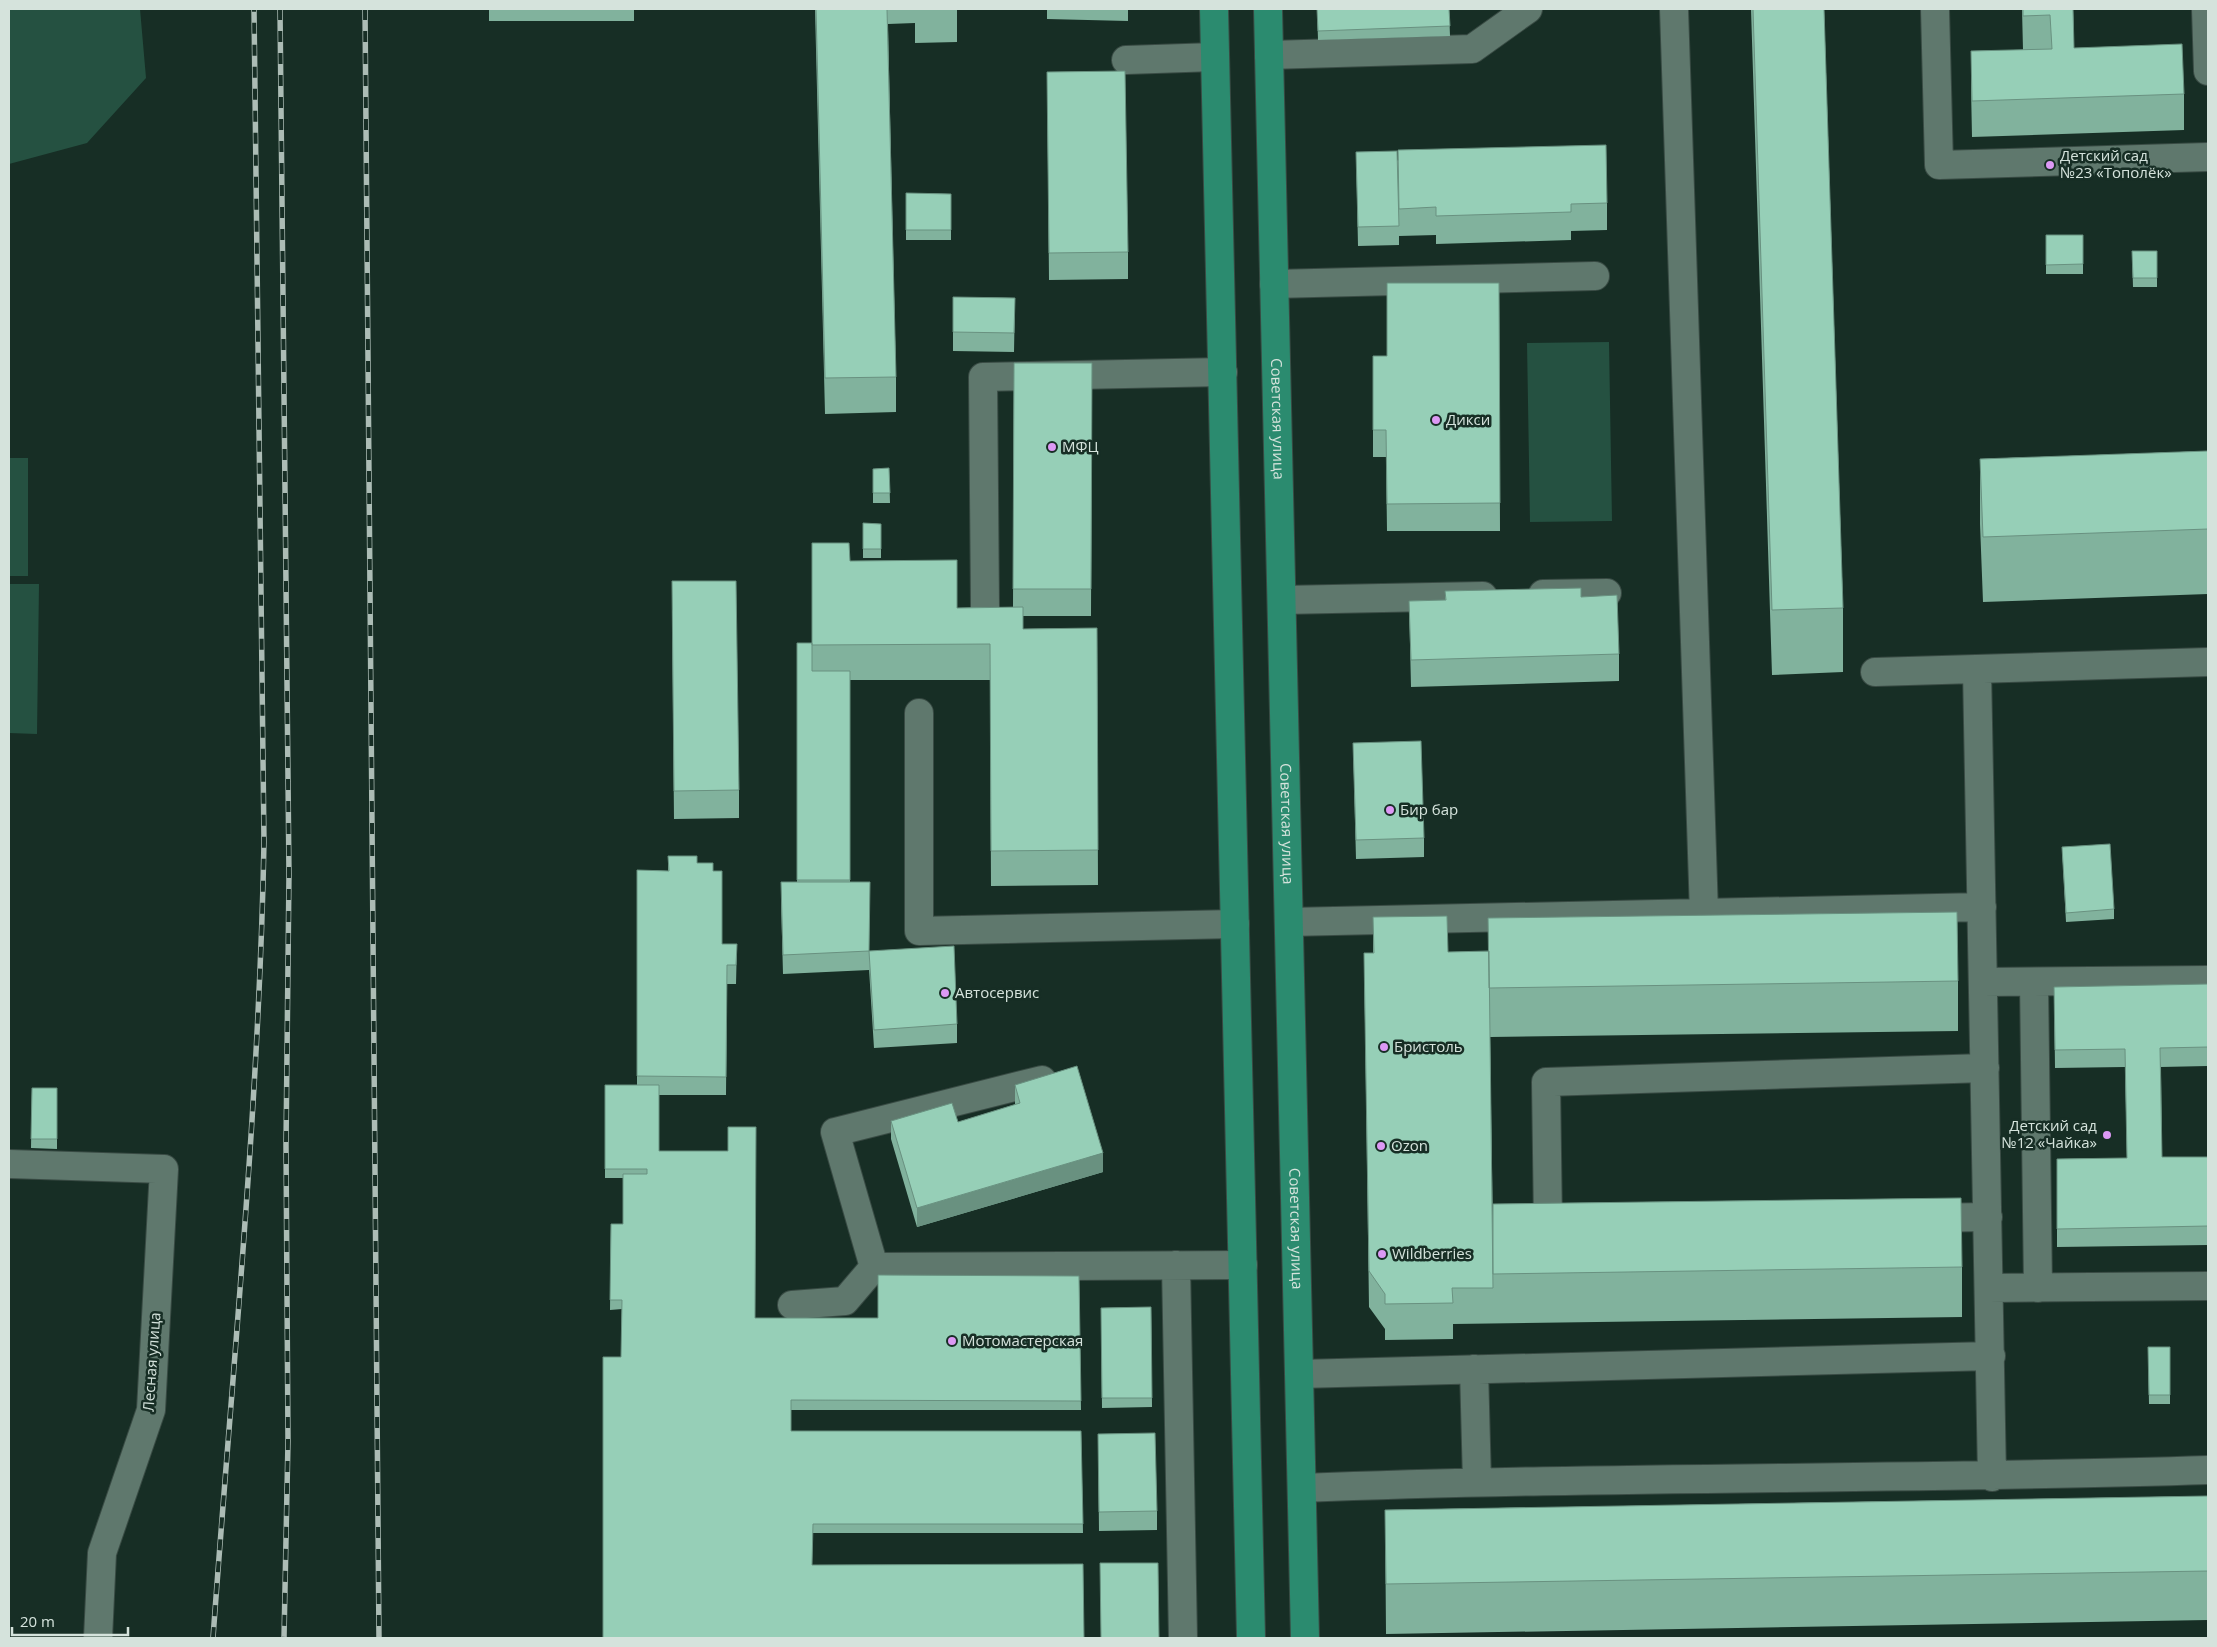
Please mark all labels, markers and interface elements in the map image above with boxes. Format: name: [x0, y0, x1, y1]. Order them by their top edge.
place label: Детский сад №23 «Тополёк»: [2060, 145, 2172, 182]
marker: Детский сад №23 «Тополёк»: [2044, 159, 2056, 171]
street label: Советская улица: [1267, 358, 1290, 480]
place label: Дикси: [1446, 409, 1490, 429]
marker: Дикси: [1430, 414, 1442, 426]
place label: МФЦ: [1062, 436, 1099, 456]
marker: МФЦ: [1046, 441, 1058, 453]
street label: Советская улица: [1276, 763, 1299, 885]
place label: Бир бар: [1400, 799, 1458, 819]
marker: Бир бар: [1384, 804, 1396, 816]
place label: Автосервис: [955, 982, 1039, 1002]
marker: Автосервис: [939, 987, 951, 999]
place label: Бристоль: [1394, 1036, 1463, 1056]
marker: Бристоль: [1378, 1041, 1390, 1053]
place label: Детский сад №12 «Чайка»: [2001, 1115, 2097, 1152]
marker: Детский сад №12 «Чайка»: [2101, 1129, 2113, 1141]
place label: Ozon: [1391, 1135, 1428, 1155]
marker: Ozon: [1375, 1140, 1387, 1152]
street label: Советская улица: [1285, 1168, 1308, 1290]
place label: Wildberries: [1392, 1243, 1472, 1263]
marker: Wildberries: [1376, 1248, 1388, 1260]
street label: Лесная улица: [138, 1312, 164, 1412]
place label: Мотомастерская: [962, 1330, 1083, 1350]
marker: Мотомастерская: [946, 1335, 958, 1347]
scale bar: [12, 1604, 129, 1636]
text: 20 m: [20, 1611, 55, 1631]

